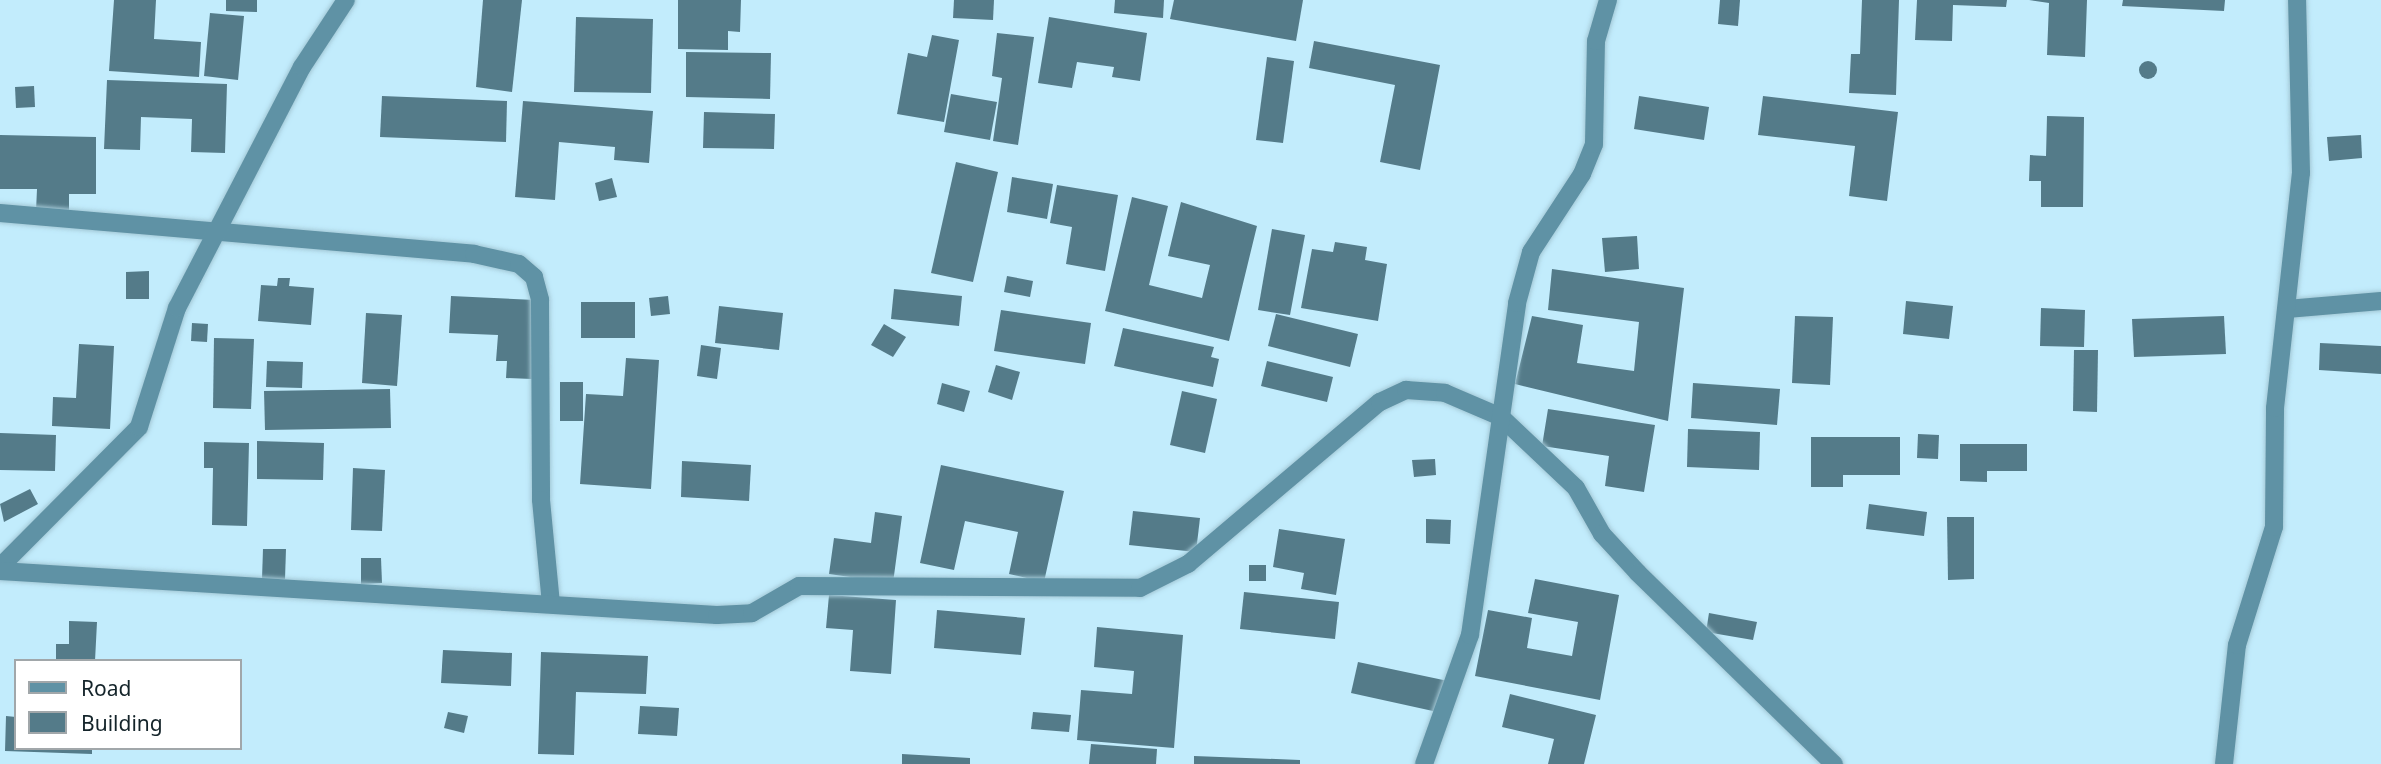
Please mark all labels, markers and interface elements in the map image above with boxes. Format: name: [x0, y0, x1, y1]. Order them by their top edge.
legend: [14, 659, 242, 750]
text: Road: [81, 674, 131, 702]
text: Building: [81, 709, 163, 737]

